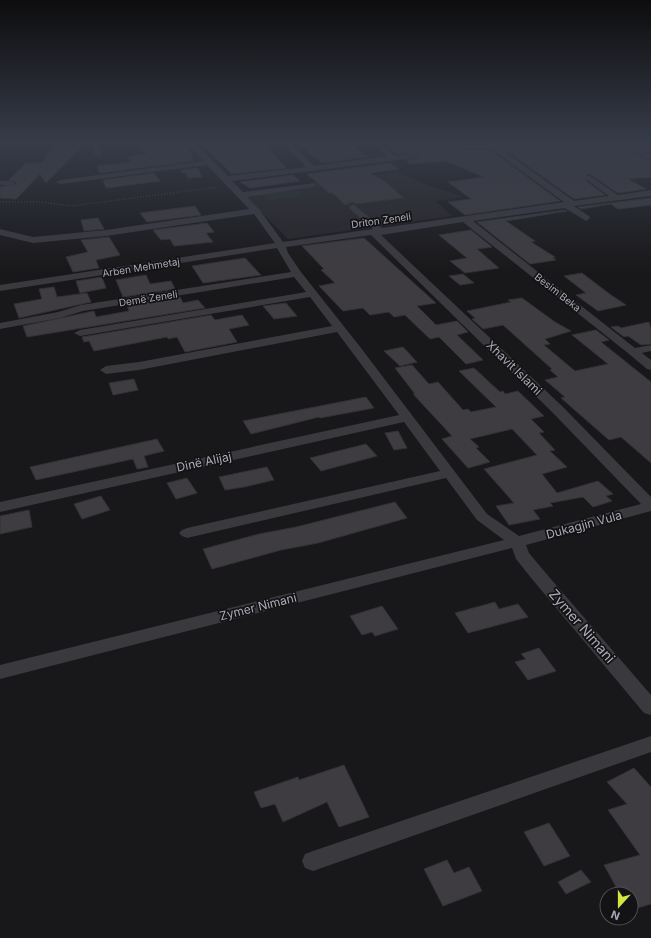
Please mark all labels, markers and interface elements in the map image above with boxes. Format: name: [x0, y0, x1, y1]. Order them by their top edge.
street label: Driton Zeneli: [350, 210, 412, 230]
street label: Arben Mehmetaj: [101, 255, 181, 279]
street label: Besim Beka: [533, 270, 583, 314]
street label: Demë Zeneli: [118, 287, 178, 309]
street label: Xhavit Islami: [483, 337, 545, 398]
street label: Dinë Alijaj: [175, 448, 233, 475]
street label: Dukagjin Vula: [544, 507, 623, 542]
street label: Zymer Nimani: [546, 585, 619, 666]
street label: Zymer Nimani: [218, 590, 298, 623]
north arrow: [599, 886, 639, 926]
text: N: [609, 907, 622, 923]

